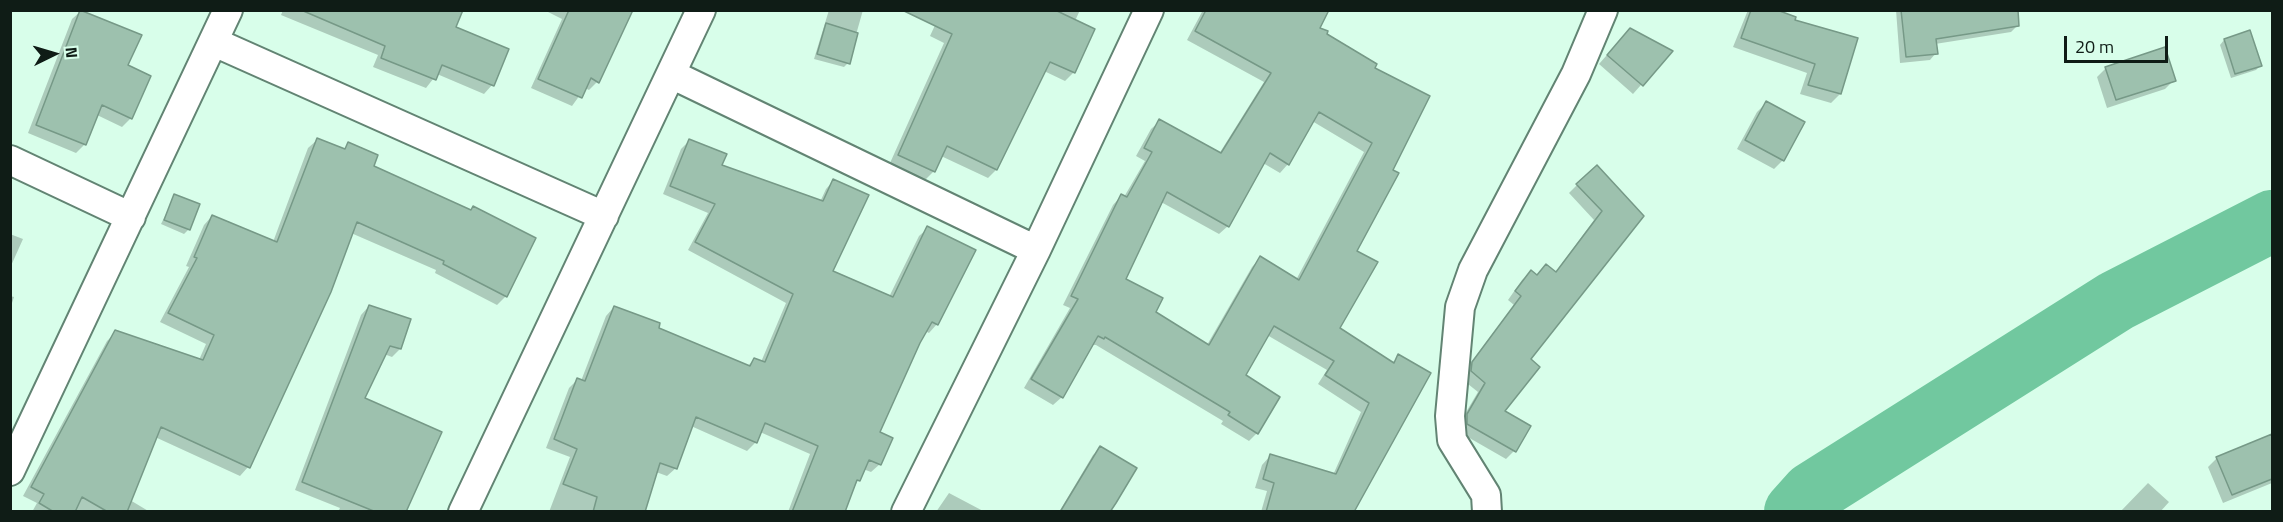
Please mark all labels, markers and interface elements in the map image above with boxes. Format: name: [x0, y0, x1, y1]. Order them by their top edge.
north arrow: [24, 24, 84, 84]
scale bar: [2067, 24, 2170, 62]
text: 20 m: [2075, 33, 2114, 60]
text: N: [59, 46, 84, 59]

